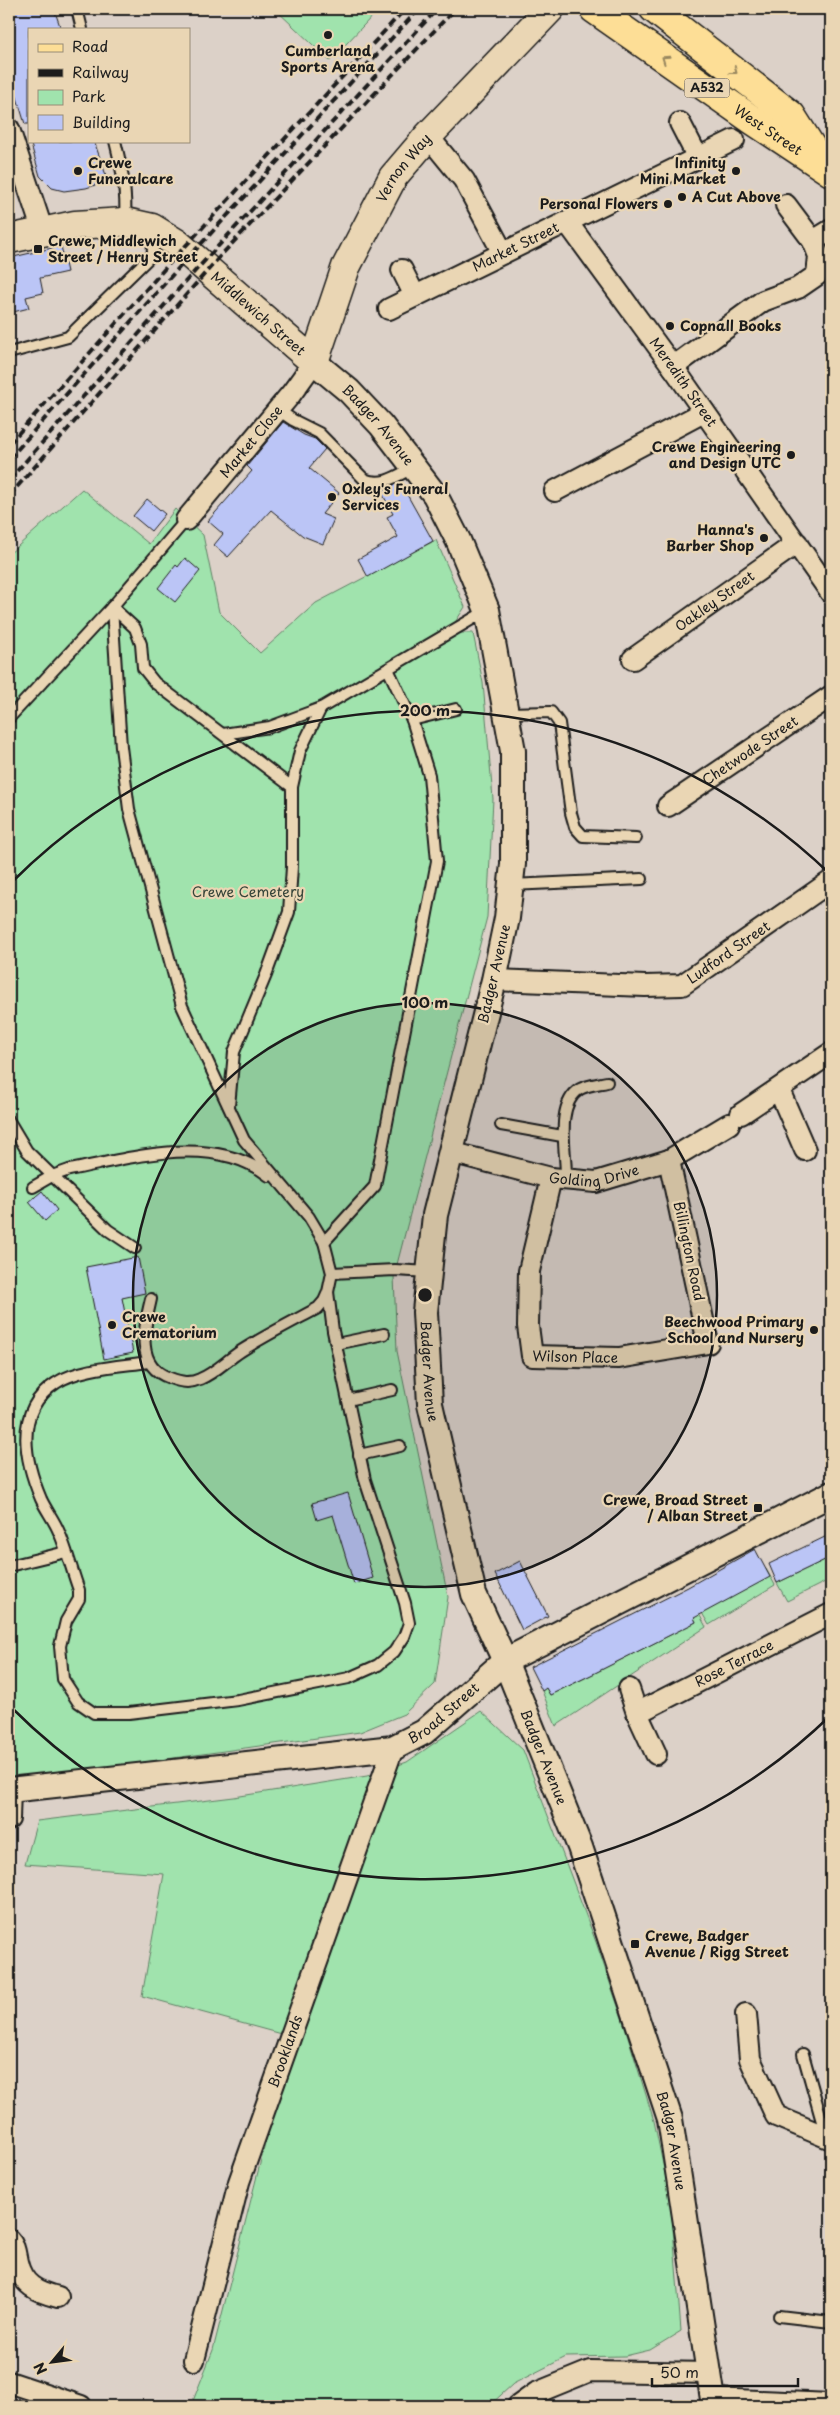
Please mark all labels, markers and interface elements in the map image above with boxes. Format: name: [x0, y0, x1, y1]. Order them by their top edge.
legend: [28, 28, 190, 142]
marker: Cumberland Sports Arena: [322, 29, 334, 41]
text: Road: [72, 34, 108, 57]
place label: Cumberland Sports Arena: [281, 40, 376, 77]
one-way arrow: [662, 56, 671, 65]
text: Railway: [72, 60, 129, 83]
one-way arrow: [728, 65, 737, 73]
road number: A532: [684, 78, 730, 98]
text: Park: [72, 84, 106, 107]
street label: West Street: [730, 99, 807, 160]
text: Building: [72, 110, 131, 133]
street label: Vernon Way: [371, 129, 436, 206]
place label: Crewe Funeralcare: [88, 152, 174, 189]
place label: Infinity Mini Market: [640, 152, 726, 189]
marker: Crewe Funeralcare: [72, 165, 84, 177]
marker: Infinity Mini Market: [730, 165, 742, 177]
place label: A Cut Above: [691, 186, 781, 207]
marker: A Cut Above: [676, 191, 688, 203]
place label: Personal Flowers: [540, 193, 658, 214]
marker: Personal Flowers: [662, 198, 674, 210]
street label: Market Street: [468, 216, 563, 277]
place label: Crewe, Middlewich Street / Henry Street: [48, 230, 198, 267]
marker: Crewe, Middlewich Street / Henry Street: [32, 243, 44, 255]
street label: Middlewich Street: [207, 266, 311, 361]
place label: Copnall Books: [680, 315, 781, 336]
marker: Copnall Books: [664, 320, 676, 332]
street label: Meredith Street: [645, 333, 723, 431]
street label: Badger Avenue: [338, 379, 419, 470]
street label: Market Close: [214, 401, 287, 482]
place label: Crewe Engineering and Design UTC: [652, 436, 781, 473]
marker: Crewe Engineering and Design UTC: [785, 449, 797, 461]
place label: Oxley's Funeral Services: [342, 478, 448, 515]
marker: Oxley's Funeral Services: [326, 491, 338, 503]
place label: Hanna's Barber Shop: [666, 519, 754, 556]
marker: Hanna's Barber Shop: [758, 532, 770, 544]
street label: Oakley Street: [670, 565, 759, 636]
text: 200 m: [400, 698, 450, 721]
street label: Chetwode Street: [698, 710, 802, 790]
park label: Crewe Cemetery: [192, 881, 304, 902]
street label: Ludford Street: [682, 915, 775, 989]
street label: Badger Avenue: [472, 922, 515, 1026]
text: 100 m: [402, 990, 448, 1013]
street label: Golding Drive: [548, 1159, 641, 1193]
street label: Billington Road: [669, 1199, 710, 1303]
centre of rings: [416, 1286, 434, 1304]
place label: Crewe Crematorium: [122, 1306, 217, 1343]
place label: Beechwood Primary School and Nursery: [664, 1311, 804, 1348]
marker: Crewe Crematorium: [106, 1319, 118, 1331]
street label: Badger Avenue: [415, 1320, 445, 1424]
marker: Beechwood Primary School and Nursery: [808, 1324, 820, 1336]
street label: Wilson Place: [532, 1345, 618, 1368]
place label: Crewe, Broad Street / Alban Street: [603, 1489, 748, 1526]
marker: Crewe, Broad Street / Alban Street: [752, 1502, 764, 1514]
street label: Rose Terrace: [691, 1634, 777, 1692]
street label: Broad Street: [404, 1677, 484, 1749]
street label: Badger Avenue: [515, 1706, 573, 1808]
place label: Crewe, Badger Avenue / Rigg Street: [644, 1925, 789, 1962]
marker: Crewe, Badger Avenue / Rigg Street: [629, 1938, 641, 1950]
street label: Brooklands: [262, 2012, 307, 2091]
street label: Badger Avenue: [651, 2088, 692, 2192]
north arrow: [28, 2338, 78, 2388]
scale bar: [652, 2355, 799, 2387]
text: N: [28, 2359, 52, 2378]
text: 50 m: [660, 2360, 699, 2383]

